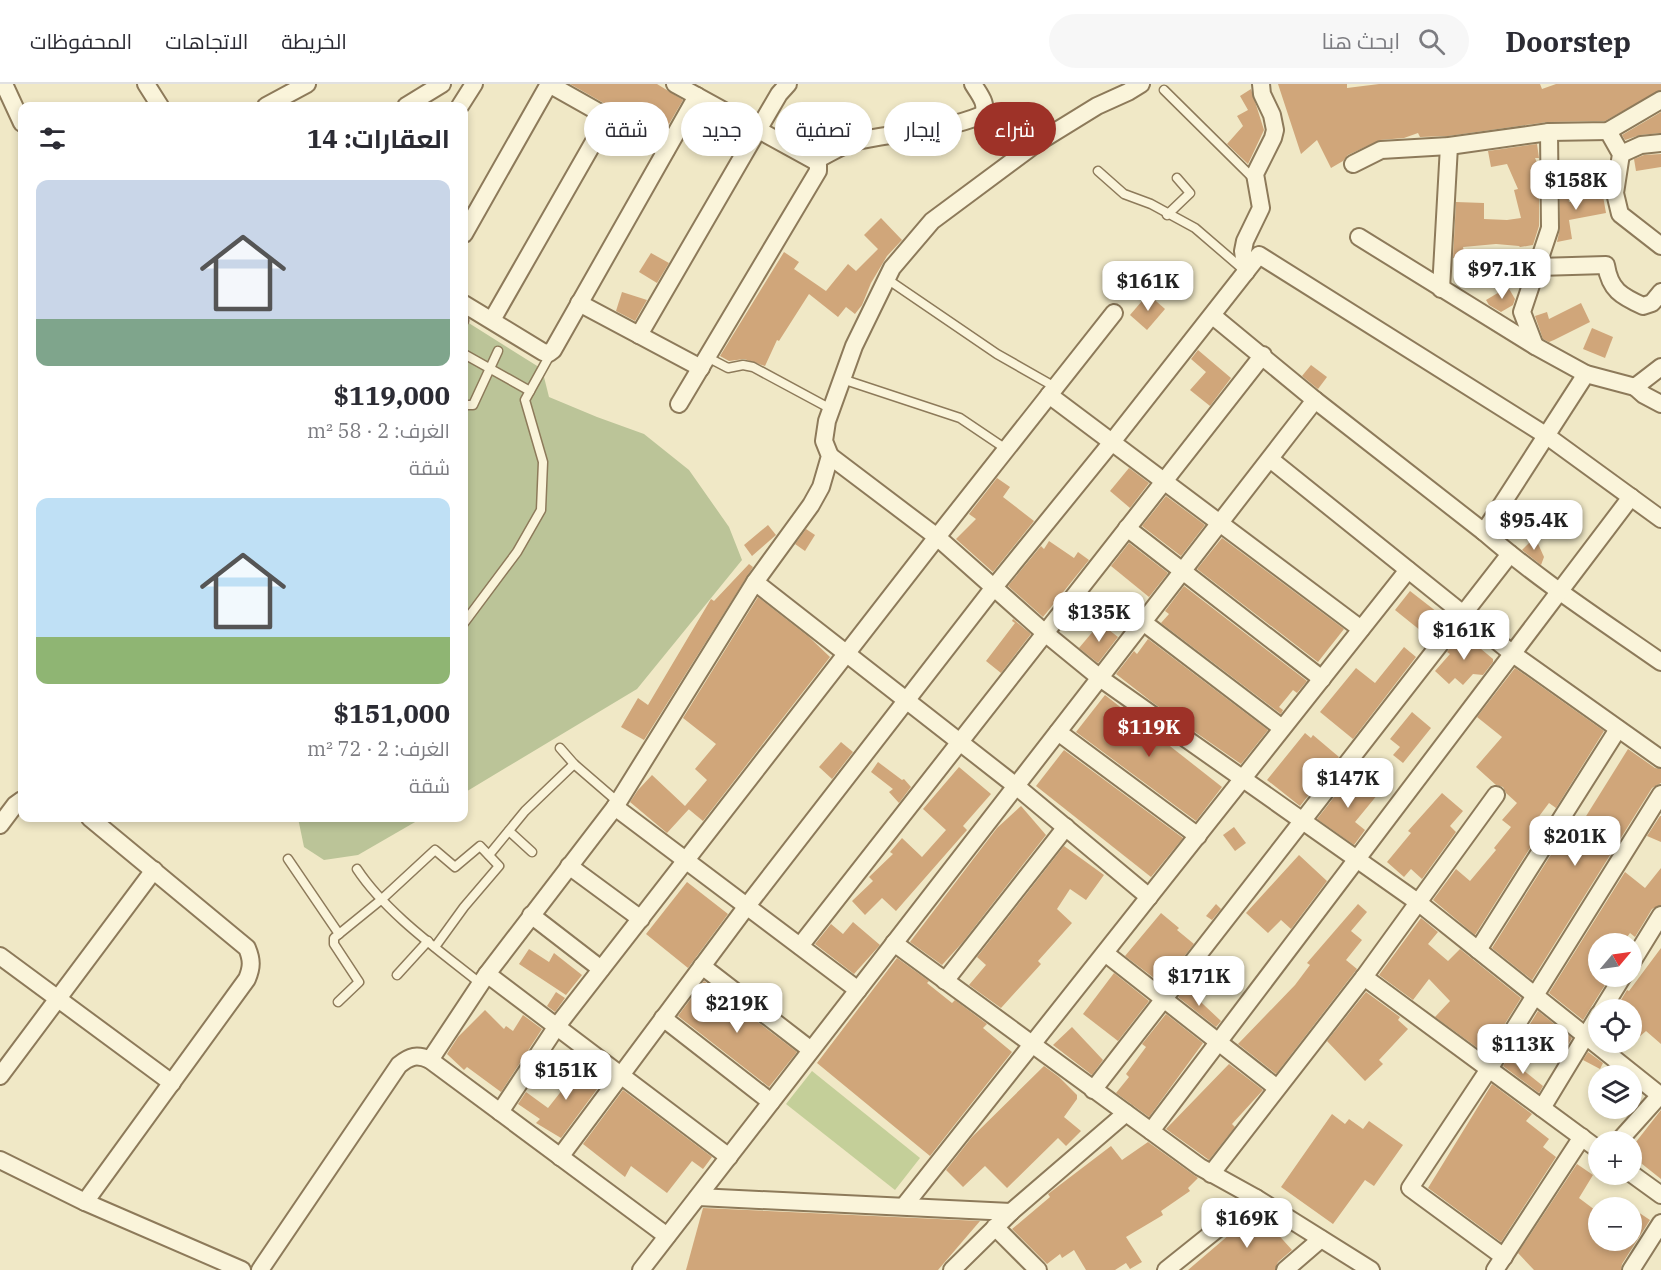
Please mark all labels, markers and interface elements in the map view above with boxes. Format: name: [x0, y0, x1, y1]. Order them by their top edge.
search box: [1049, 14, 1469, 68]
text: Doorstep: [1505, 23, 1631, 60]
icon: search: [1415, 25, 1448, 58]
text: ابحث هنا: [1322, 26, 1400, 55]
text: المحفوظات: [30, 27, 132, 55]
text: الاتجاهات: [165, 27, 248, 55]
text: الخريطة: [281, 27, 347, 55]
chip: شقة: [584, 102, 669, 156]
chip: جديد: [681, 102, 763, 156]
chip: تصفية: [775, 102, 872, 156]
chip: إيجار: [884, 102, 962, 156]
chip: شراء: [974, 102, 1056, 156]
text: العقارات: 14: [307, 121, 450, 155]
icon: filters: [36, 122, 69, 155]
pin: $158K: [1534, 160, 1618, 211]
text: $158K: [1544, 166, 1608, 193]
icon: home: [189, 219, 297, 327]
pin: $97.1K: [1453, 249, 1551, 300]
text: $97.1K: [1468, 255, 1536, 282]
pin: $161K: [1106, 261, 1190, 312]
text: $161K: [1116, 267, 1180, 294]
text: $119,000: [334, 378, 450, 412]
text: الغرف: 2 · 58 m²: [307, 417, 450, 444]
text: شقة: [409, 454, 450, 481]
pin: $95.4K: [1485, 500, 1583, 551]
text: $95.4K: [1500, 506, 1568, 533]
icon: home: [189, 537, 297, 645]
pin: $135K: [1057, 592, 1141, 643]
text: $135K: [1067, 598, 1131, 625]
pin: $161K: [1422, 610, 1506, 661]
text: $161K: [1432, 616, 1496, 643]
text: $151,000: [334, 696, 450, 730]
pin: $119K: [1107, 707, 1191, 758]
text: $119K: [1117, 713, 1181, 740]
text: الغرف: 2 · 72 m²: [307, 735, 450, 762]
pin: $147K: [1306, 758, 1390, 809]
text: $147K: [1316, 764, 1380, 791]
text: شقة: [409, 772, 450, 799]
pin: $201K: [1533, 816, 1617, 867]
text: $201K: [1543, 822, 1607, 849]
north arrow: [1588, 933, 1642, 987]
map controls: [1588, 933, 1642, 1251]
pin: $171K: [1157, 956, 1241, 1007]
text: $171K: [1167, 962, 1231, 989]
pin: $219K: [695, 983, 779, 1034]
text: $219K: [705, 989, 769, 1016]
button: locate: [1588, 999, 1642, 1053]
pin: $113K: [1481, 1024, 1565, 1075]
text: $113K: [1491, 1030, 1555, 1057]
pin: $151K: [524, 1050, 608, 1101]
text: $151K: [534, 1056, 598, 1083]
button: layers: [1588, 1065, 1642, 1119]
button: +: [1588, 1131, 1642, 1185]
button: −: [1588, 1197, 1642, 1251]
pin: $169K: [1205, 1198, 1289, 1249]
text: $169K: [1215, 1204, 1279, 1231]

